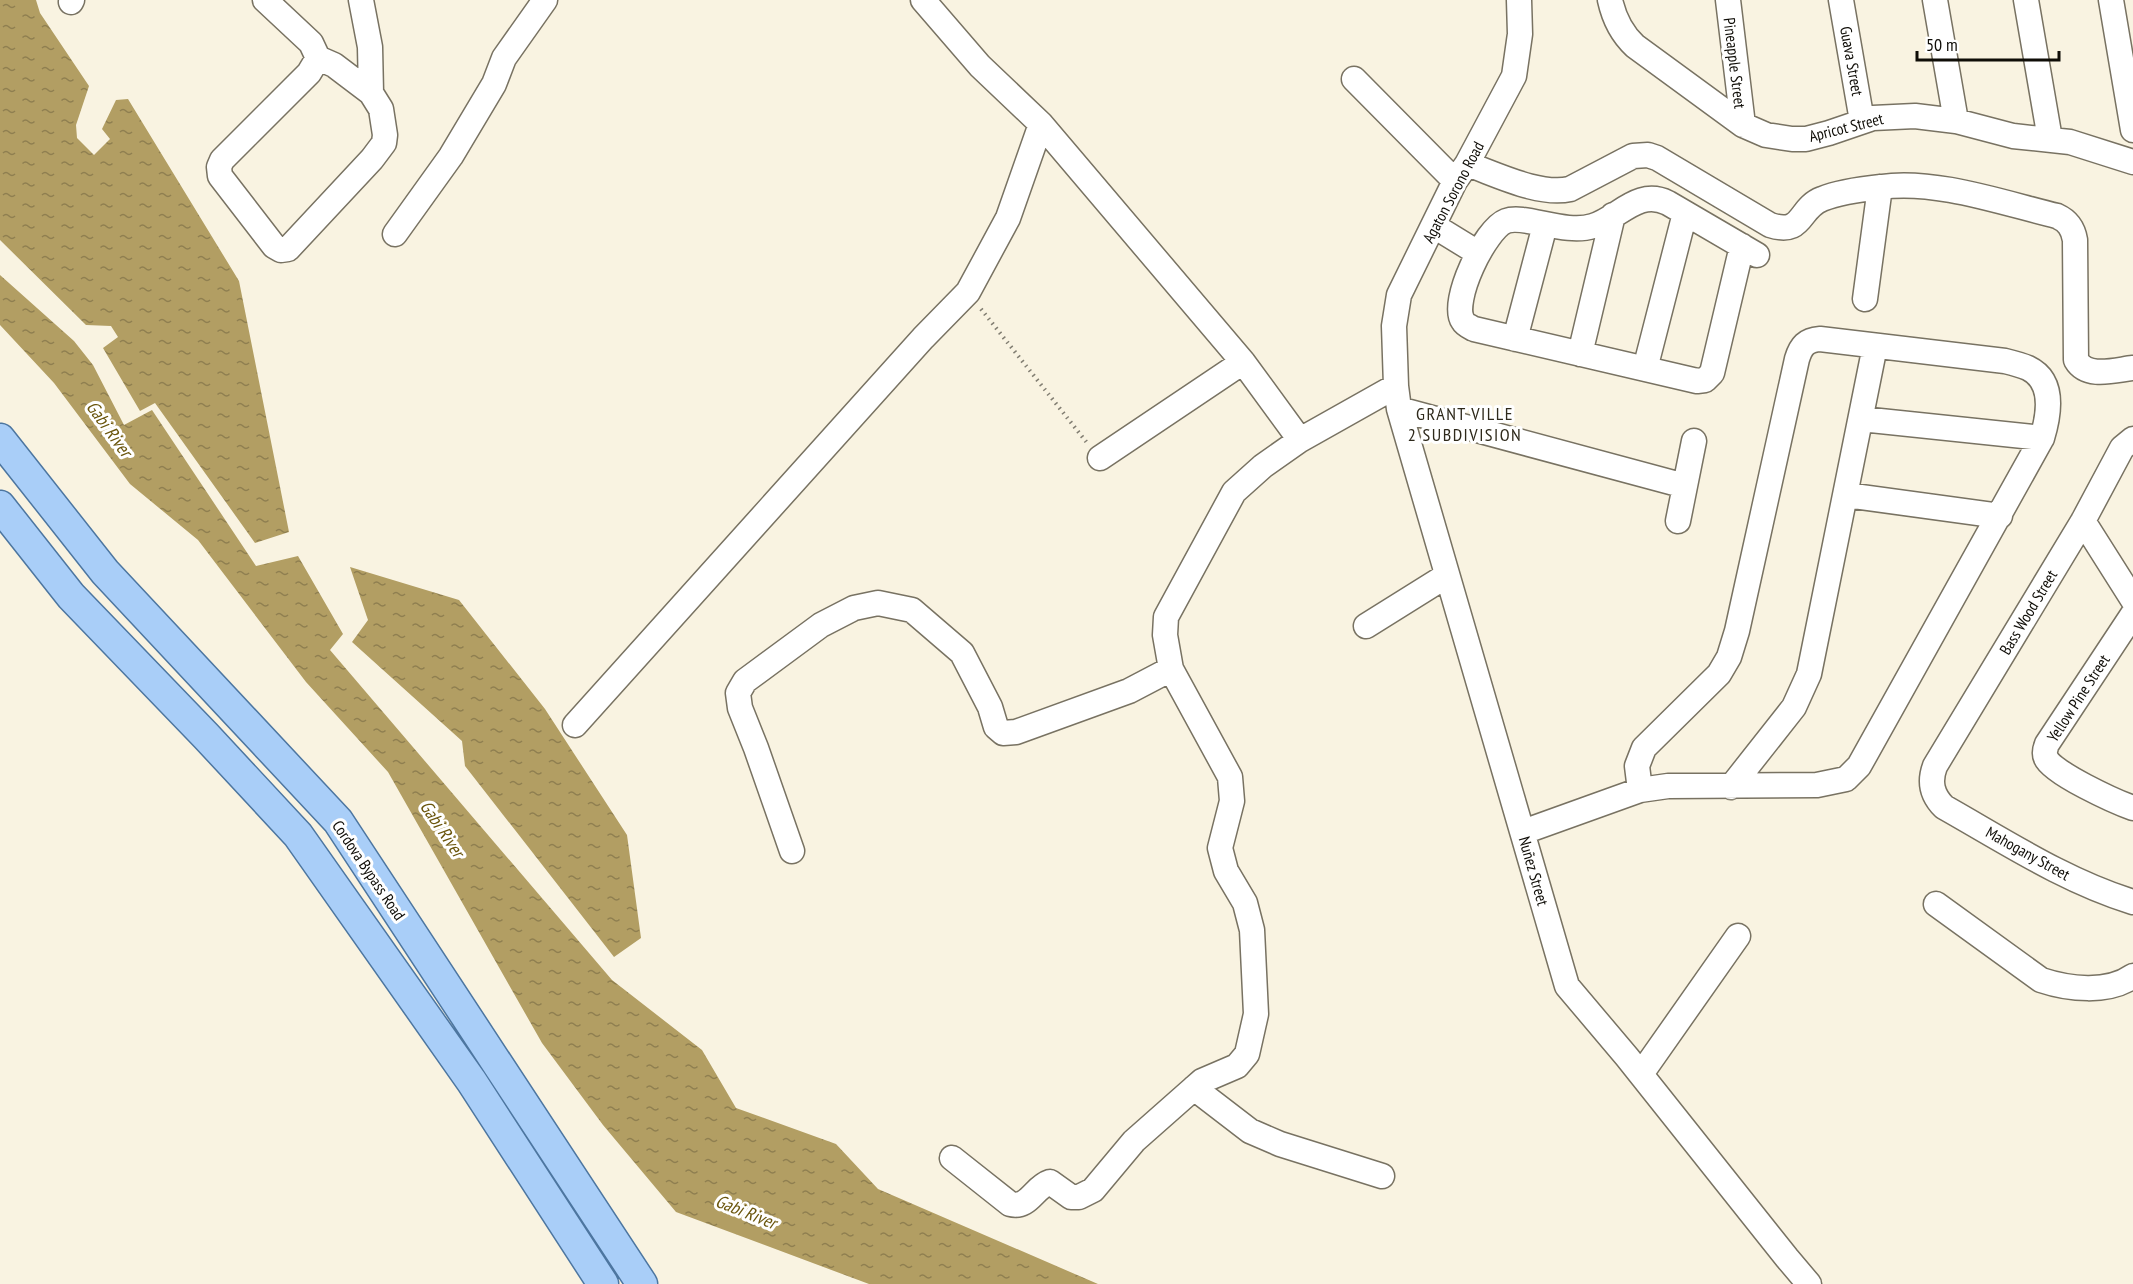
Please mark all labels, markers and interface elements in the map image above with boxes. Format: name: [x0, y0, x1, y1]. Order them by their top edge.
street label: Pineapple Street: [1719, 16, 1751, 110]
scale bar: [1917, 24, 2060, 62]
street label: Guava Street: [1836, 25, 1868, 98]
text: 50 m: [1926, 33, 1958, 56]
street label: Apricot Street: [1807, 108, 1886, 146]
street label: Agaton Sorono Road: [1418, 138, 1488, 246]
water label: Gabi River: [81, 396, 139, 464]
district label: GRANT VILLE 2 SUBDIVISION: [1408, 402, 1522, 446]
street label: Bass Wood Street: [1995, 565, 2061, 658]
street label: Yellow Pine Street: [2042, 650, 2114, 746]
water label: Gabi River: [415, 796, 471, 864]
street label: Cordova Bypass Road: [328, 816, 410, 924]
street label: Mahogany Street: [1983, 822, 2074, 885]
street label: Nuñez Street: [1515, 834, 1554, 908]
water label: Gabi River: [712, 1189, 783, 1235]

